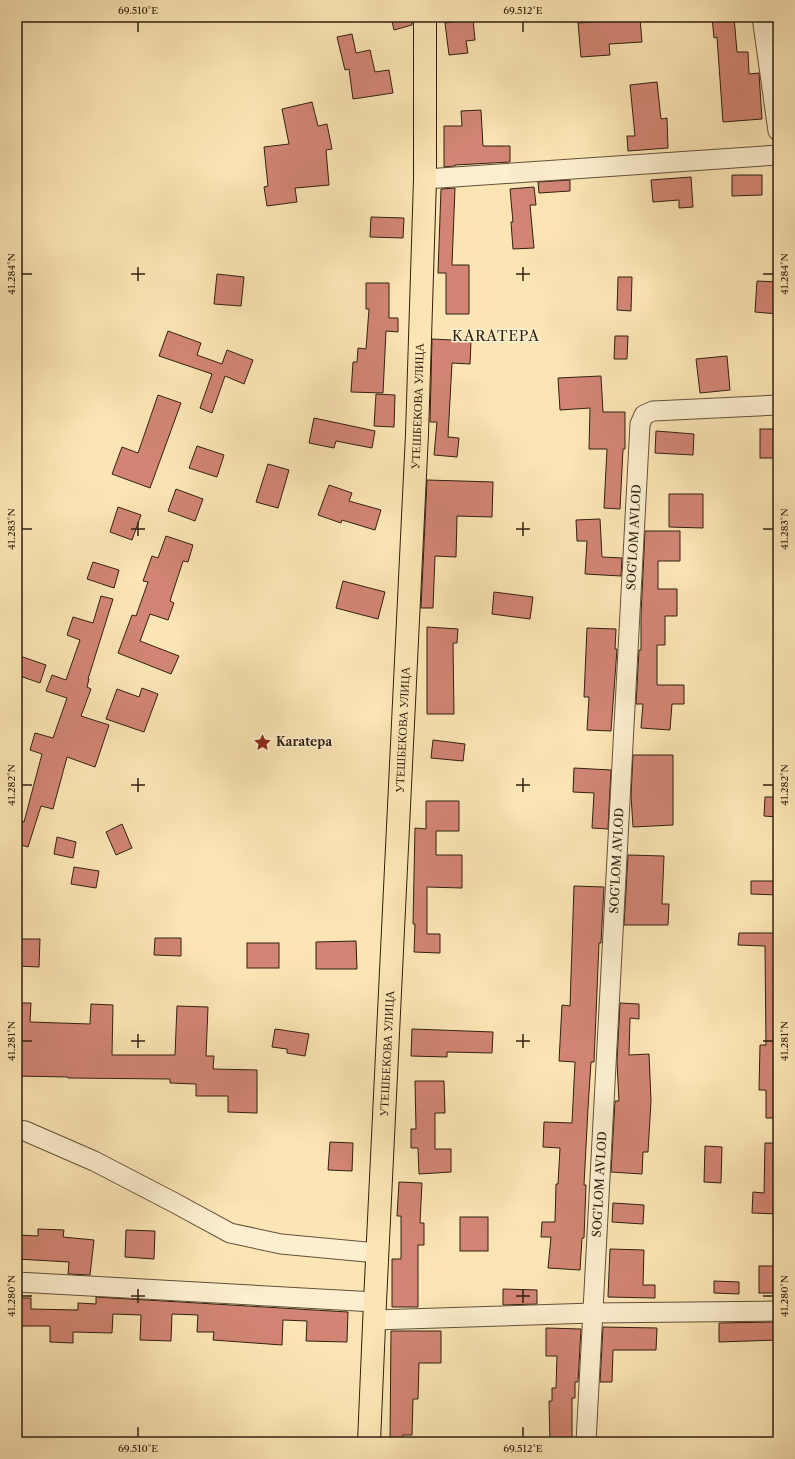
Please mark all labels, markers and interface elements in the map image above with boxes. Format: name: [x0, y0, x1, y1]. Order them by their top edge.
text: 69.510°E: [118, 4, 158, 17]
text: 69.512°E: [503, 4, 543, 17]
text: 41.284°N: [5, 253, 18, 295]
text: 41.284°N: [778, 253, 791, 295]
district label: KARATEPA: [452, 327, 540, 345]
street label: УТЕШБЕКОВА УЛИЦА: [407, 342, 427, 470]
street label: SOG'LOM AVLOD: [623, 484, 644, 591]
text: 41.283°N: [5, 508, 18, 550]
text: 41.283°N: [778, 508, 791, 550]
street label: УТЕШБЕКОВА УЛИЦА: [392, 666, 413, 793]
place icon: Karatepa: [253, 732, 273, 752]
place label: Karatepa: [276, 734, 333, 749]
text: 41.282°N: [5, 764, 18, 806]
text: 41.282°N: [778, 764, 791, 806]
street label: SOG'LOM AVLOD: [606, 807, 627, 914]
street label: УТЕШБЕКОВА УЛИЦА: [376, 990, 397, 1117]
text: 41.281°N: [5, 1021, 18, 1061]
text: 41.281°N: [778, 1021, 791, 1061]
street label: SOG'LOM AVLOD: [589, 1131, 609, 1238]
text: 41.280°N: [5, 1275, 18, 1317]
text: 41.280°N: [778, 1275, 791, 1317]
text: 69.510°E: [118, 1442, 158, 1455]
text: 69.512°E: [503, 1442, 543, 1455]

